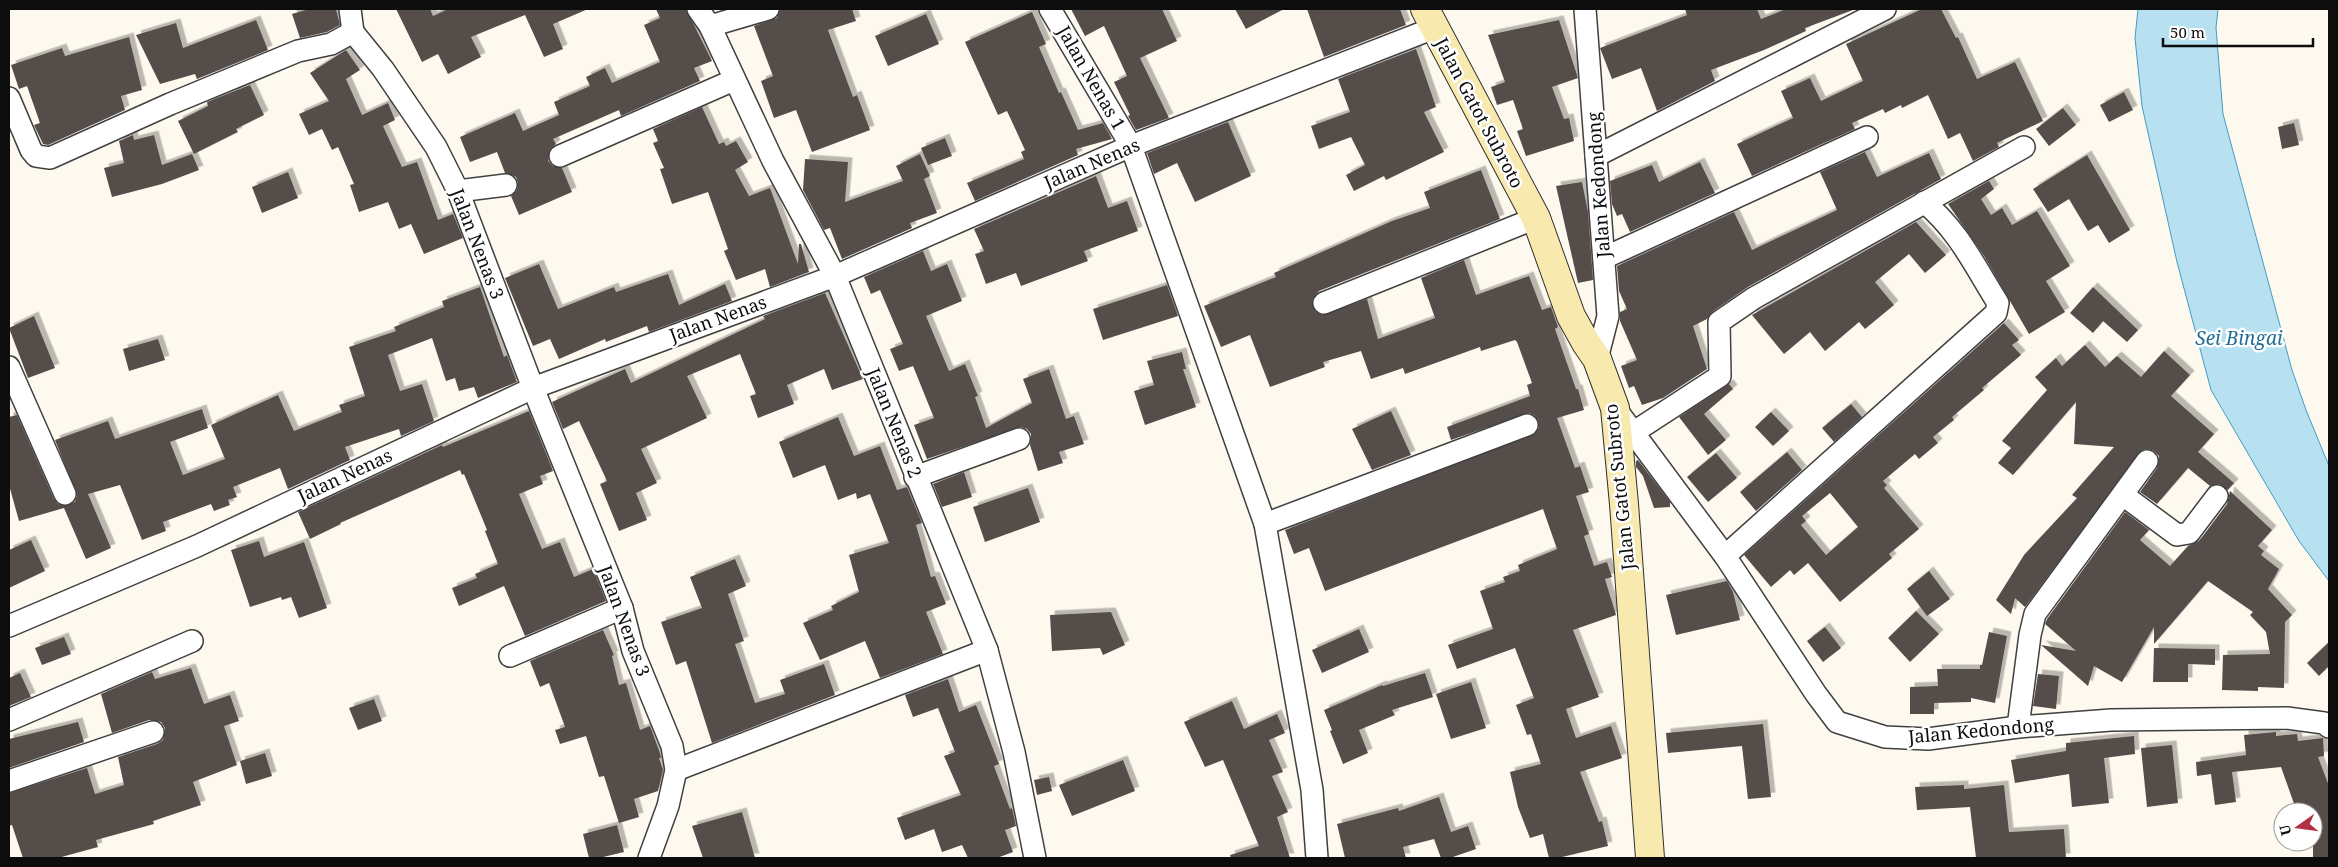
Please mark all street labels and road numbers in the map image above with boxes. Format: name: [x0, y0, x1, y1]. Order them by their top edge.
street label: Jalan Nenas 1: [1052, 20, 1131, 134]
street label: Jalan Gatot Subroto: [1430, 32, 1530, 192]
street label: Jalan Kedondong: [1581, 111, 1615, 260]
street label: Jalan Nenas: [1039, 132, 1143, 194]
street label: Jalan Nenas 3: [445, 184, 510, 302]
street label: Jalan Nenas: [665, 289, 770, 347]
street label: Jalan Nenas 2: [862, 363, 928, 481]
street label: Jalan Gatot Subroto: [1598, 403, 1640, 572]
street label: Jalan Nenas: [292, 443, 396, 508]
street label: Jalan Nenas 3: [593, 561, 656, 680]
street label: Jalan Kedondong: [1906, 712, 2055, 748]

